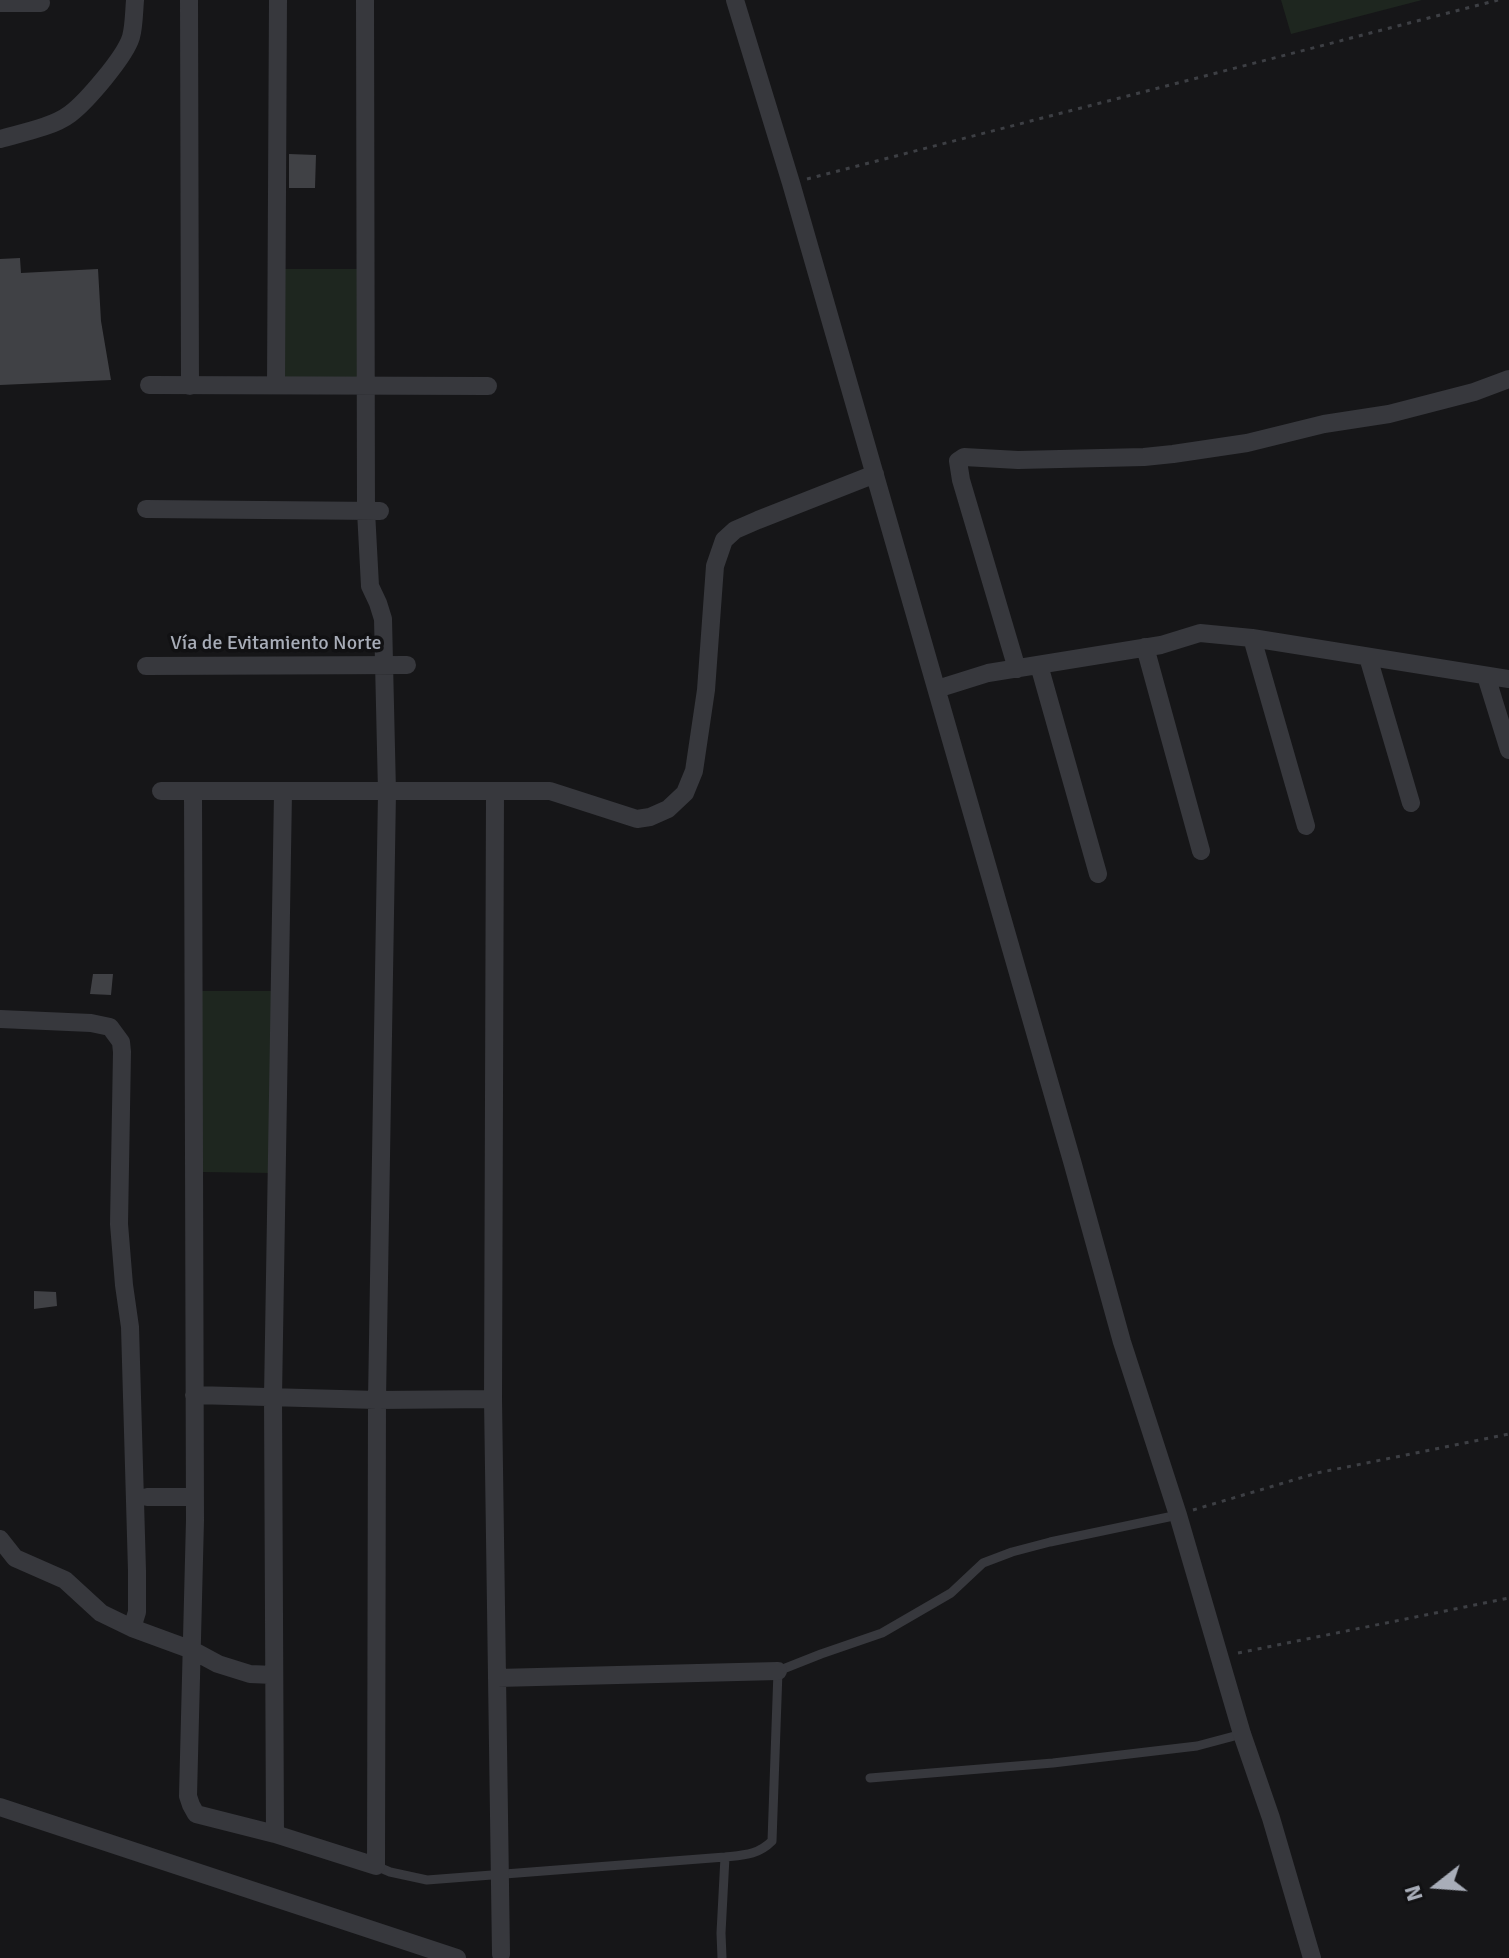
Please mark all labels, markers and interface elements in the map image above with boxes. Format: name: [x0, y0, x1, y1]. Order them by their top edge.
street label: Vía de Evitamiento Norte: [170, 632, 382, 656]
north arrow: [1397, 1846, 1477, 1926]
text: N: [1398, 1882, 1429, 1904]

